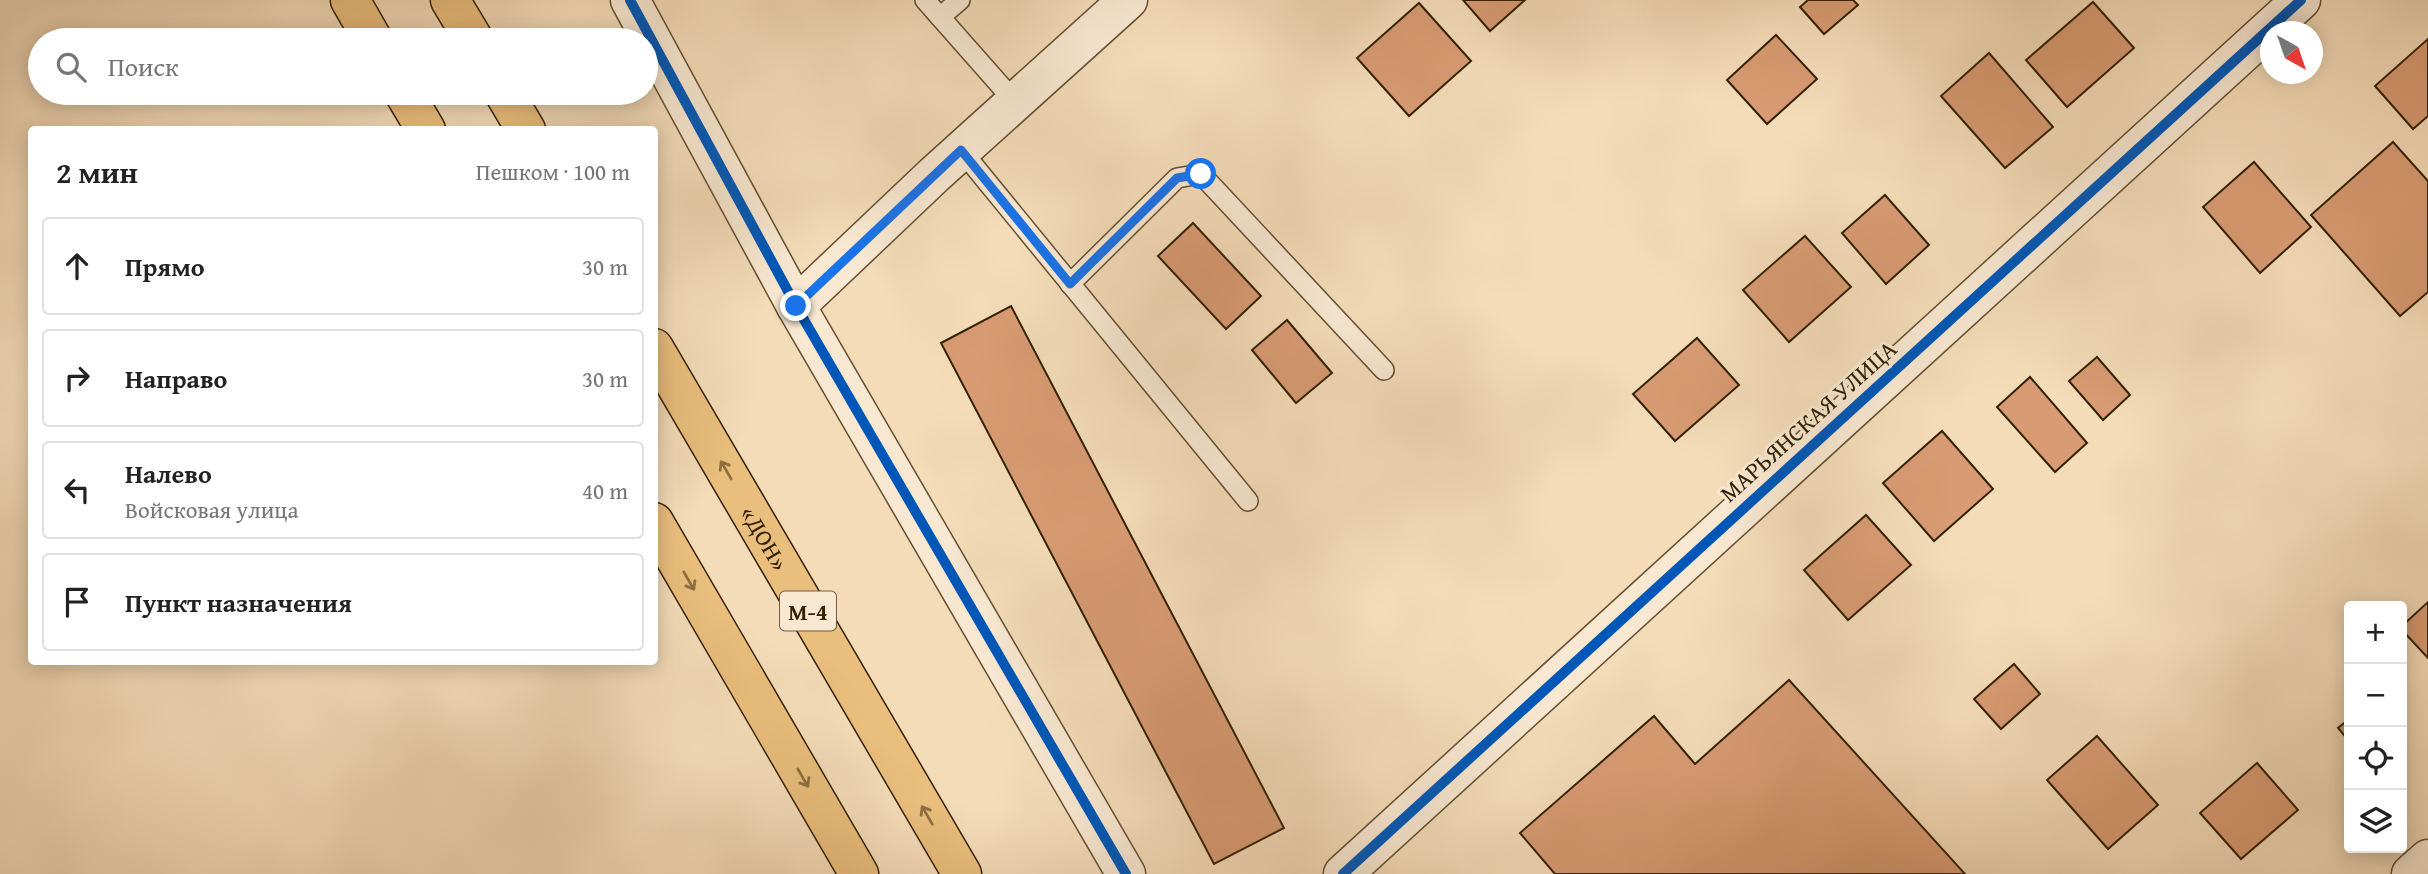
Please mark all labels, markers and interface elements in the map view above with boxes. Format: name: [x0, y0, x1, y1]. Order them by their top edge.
north arrow: [2260, 21, 2323, 84]
search box: [28, 28, 658, 105]
text: Поиск: [108, 47, 179, 86]
icon: search: [52, 48, 90, 86]
text: 2 мин: [56, 150, 138, 194]
text: Пешком · 100 m: [476, 155, 630, 188]
route start: [1185, 158, 1216, 189]
icon: ahead: [58, 247, 96, 285]
text: Прямо: [125, 247, 205, 286]
text: 30 m: [582, 250, 628, 283]
route end: [780, 290, 811, 321]
street label: МАРЬЯНСКАЯ УЛИЦА: [1712, 332, 1905, 510]
icon: right: [58, 359, 96, 397]
text: Направо: [125, 359, 227, 398]
text: 30 m: [582, 362, 628, 395]
text: Налево: [125, 454, 212, 493]
one-way arrow: [719, 461, 733, 481]
icon: left: [58, 471, 96, 509]
text: 40 m: [582, 474, 628, 507]
text: Войсковая улица: [125, 493, 298, 526]
street label: «ДОН»: [732, 499, 798, 577]
one-way arrow: [682, 571, 696, 591]
icon: arrive: [58, 583, 96, 621]
text: Пункт назначения: [125, 583, 352, 622]
road number: М-4: [780, 592, 836, 631]
map controls: [2344, 601, 2407, 853]
button: +: [2344, 601, 2407, 664]
button: −: [2344, 664, 2407, 727]
button: locate: [2344, 727, 2407, 790]
one-way arrow: [797, 768, 811, 788]
button: layers: [2344, 790, 2407, 853]
one-way arrow: [920, 805, 933, 826]

